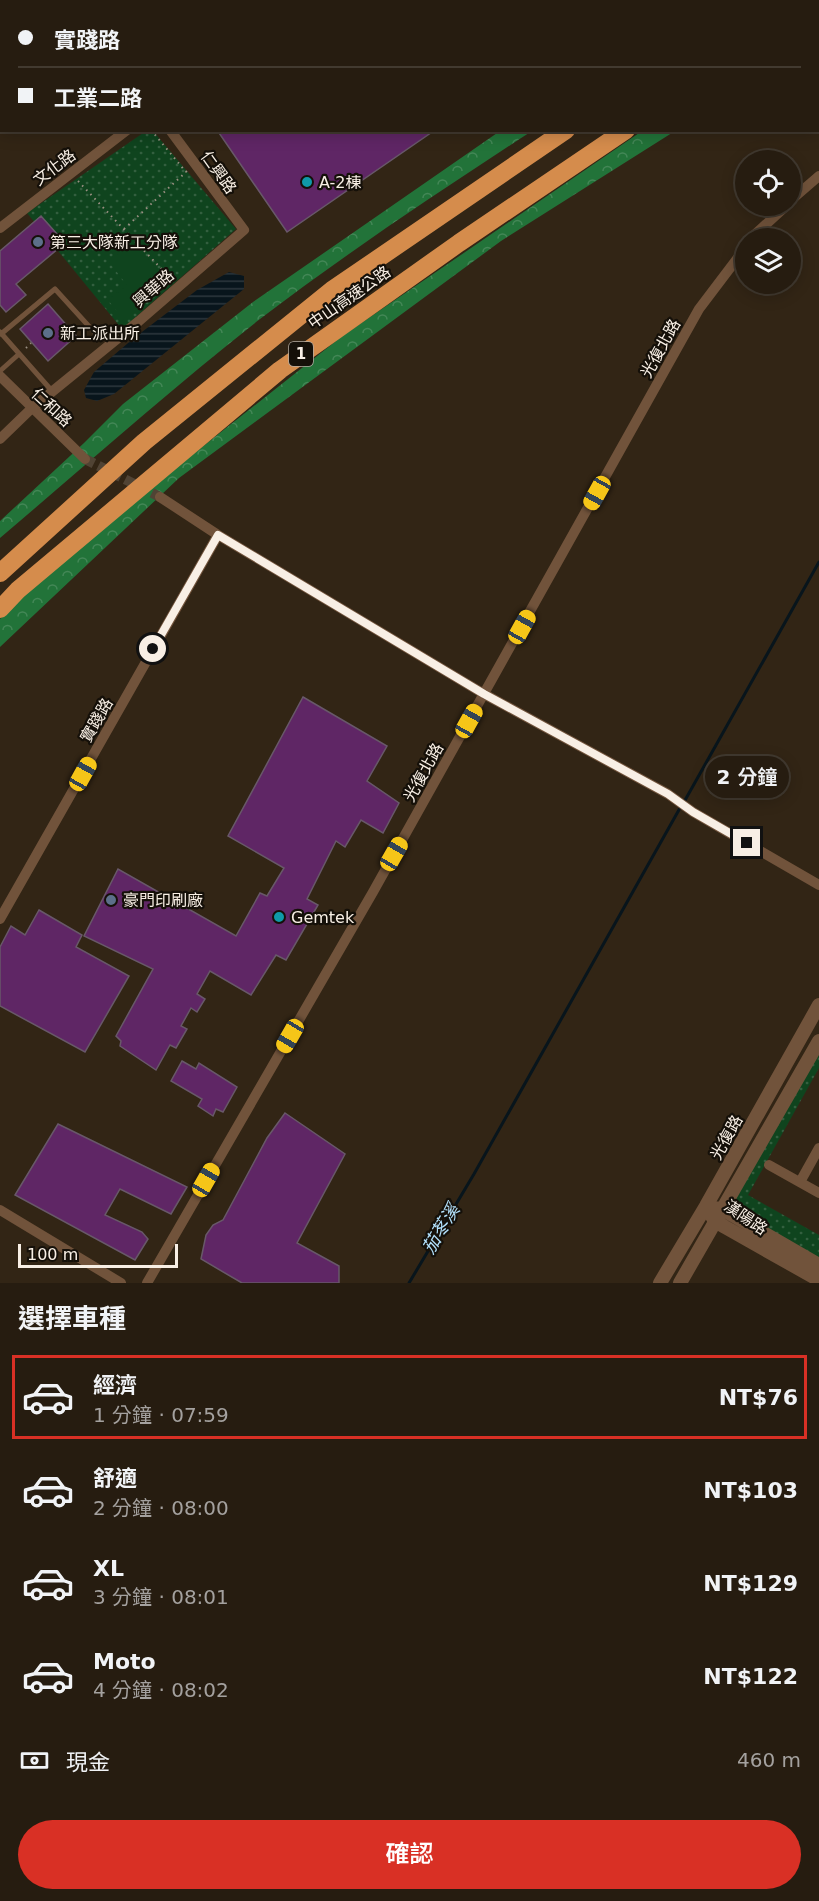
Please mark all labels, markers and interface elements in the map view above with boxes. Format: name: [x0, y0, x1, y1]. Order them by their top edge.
text: 實踐路: [54, 28, 120, 53]
text: 工業二路: [54, 86, 142, 111]
street label: 文化路: [29, 145, 79, 189]
street label: 仁興路: [197, 147, 240, 197]
map controls: [735, 150, 801, 294]
button: locate: [735, 150, 801, 216]
place label: A-2棟: [319, 173, 362, 192]
marker: A-2棟: [300, 175, 314, 189]
button: layers: [735, 228, 801, 294]
place label: 第三大隊新工分隊: [50, 233, 178, 252]
marker: 第三大隊新工分隊: [31, 235, 45, 249]
street label: 中山高速公路: [305, 262, 394, 333]
street label: 興華路: [129, 265, 178, 311]
street label: 光復北路: [637, 316, 684, 381]
place label: 新工派出所: [60, 324, 140, 343]
marker: 新工派出所: [41, 326, 55, 340]
road number: 1: [289, 342, 313, 366]
street label: 仁和路: [28, 384, 76, 431]
car: [580, 473, 614, 513]
car: [505, 607, 539, 647]
route start: [139, 635, 166, 662]
street label: 實踐路: [76, 695, 117, 746]
car: [452, 701, 486, 741]
street label: 光復北路: [400, 740, 447, 805]
car: [66, 754, 100, 794]
callout: 2 分鐘: [705, 756, 789, 798]
text: 2 分鐘: [717, 765, 777, 789]
route end: [733, 829, 760, 856]
car: [377, 834, 411, 874]
place label: 豪門印刷廠: [123, 891, 203, 910]
marker: 豪門印刷廠: [104, 893, 118, 907]
place label: Gemtek: [291, 908, 355, 927]
marker: Gemtek: [272, 910, 286, 924]
car: [273, 1016, 307, 1056]
street label: 光復路: [706, 1112, 746, 1163]
car: [189, 1160, 223, 1200]
street label: 漢陽路: [721, 1196, 771, 1239]
water label: 茄苳溪: [418, 1198, 465, 1257]
scale bar: [18, 1241, 178, 1268]
text: 100 m: [27, 1245, 78, 1264]
text: 選擇車種: [18, 1303, 126, 1334]
icon: car: [21, 1370, 75, 1424]
text: 經濟: [93, 1373, 137, 1398]
text: NT$76: [719, 1385, 798, 1410]
text: 1 分鐘 · 07:59: [93, 1403, 229, 1427]
icon: car: [21, 1463, 75, 1517]
text: 舒適: [93, 1466, 137, 1491]
text: NT$103: [703, 1478, 798, 1503]
text: 2 分鐘 · 08:00: [93, 1496, 229, 1520]
icon: car: [21, 1556, 75, 1610]
text: XL: [93, 1556, 124, 1581]
text: NT$129: [703, 1571, 798, 1596]
text: 3 分鐘 · 08:01: [93, 1585, 229, 1609]
icon: car: [21, 1649, 75, 1703]
text: Moto: [93, 1649, 156, 1674]
text: NT$122: [703, 1664, 798, 1689]
text: 4 分鐘 · 08:02: [93, 1678, 229, 1702]
icon: cash: [18, 1744, 51, 1777]
text: 460 m: [737, 1748, 801, 1772]
text: 現金: [66, 1750, 110, 1775]
button: 確認: [18, 1820, 801, 1889]

